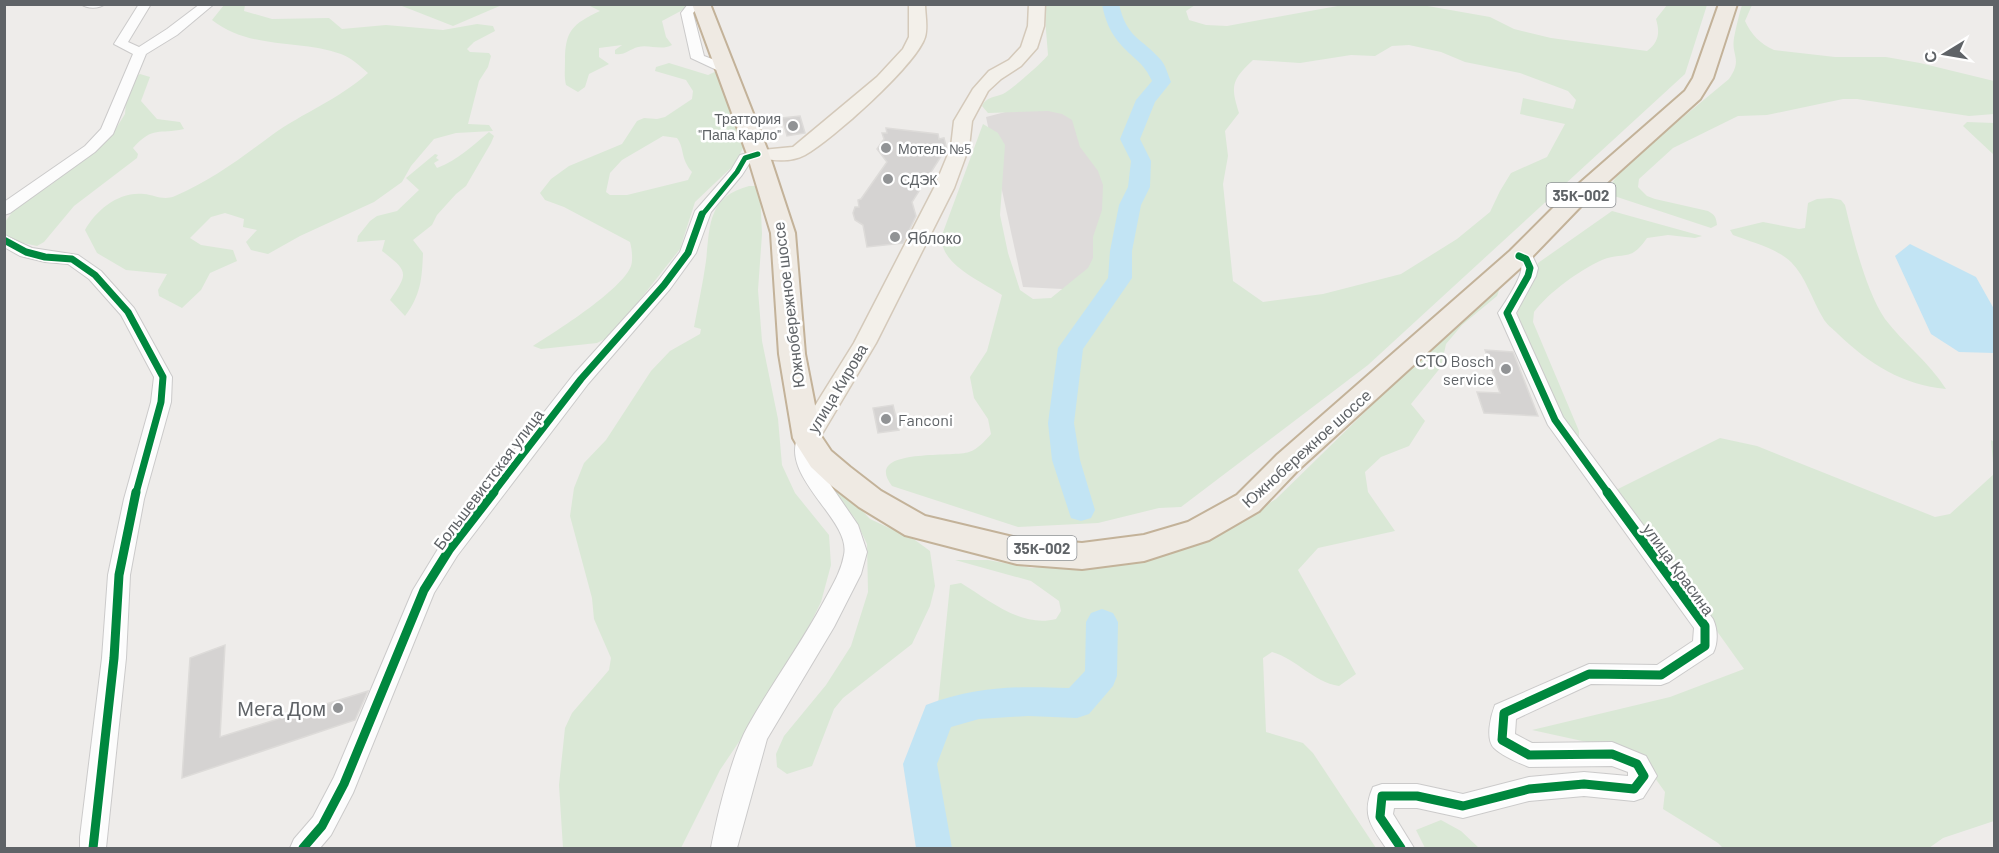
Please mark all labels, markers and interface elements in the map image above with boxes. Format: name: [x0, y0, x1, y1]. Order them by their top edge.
north arrow: [1915, 24, 1975, 84]
text: С: [1919, 49, 1940, 64]
place label: Траттория "Папа Карло": [698, 110, 781, 143]
marker: Траттория "Папа Карло": [786, 119, 800, 133]
place label: Мотель №5: [898, 140, 971, 157]
marker: Мотель №5: [879, 141, 893, 155]
place label: СДЭК: [900, 171, 938, 188]
marker: СДЭК: [881, 172, 895, 186]
road number: 35К-002: [1546, 183, 1616, 207]
street label: Южнобережное шоссе: [768, 221, 808, 389]
place label: Яблоко: [907, 228, 962, 247]
marker: Яблоко: [888, 230, 902, 244]
street label: улица Кирова: [803, 340, 871, 436]
place label: СТО Bosch service: [1415, 351, 1494, 388]
marker: СТО Bosch service: [1499, 362, 1513, 376]
street label: Южнобережное шоссе: [1237, 385, 1375, 511]
street label: Большевистская улица: [429, 405, 547, 553]
place label: Fanconi: [898, 410, 953, 429]
marker: Fanconi: [879, 412, 893, 426]
street label: улица Красина: [1639, 519, 1719, 619]
road number: 35К-002: [1008, 536, 1076, 560]
place label: Мега Дом: [237, 696, 326, 720]
marker: Мега Дом: [331, 701, 345, 715]

